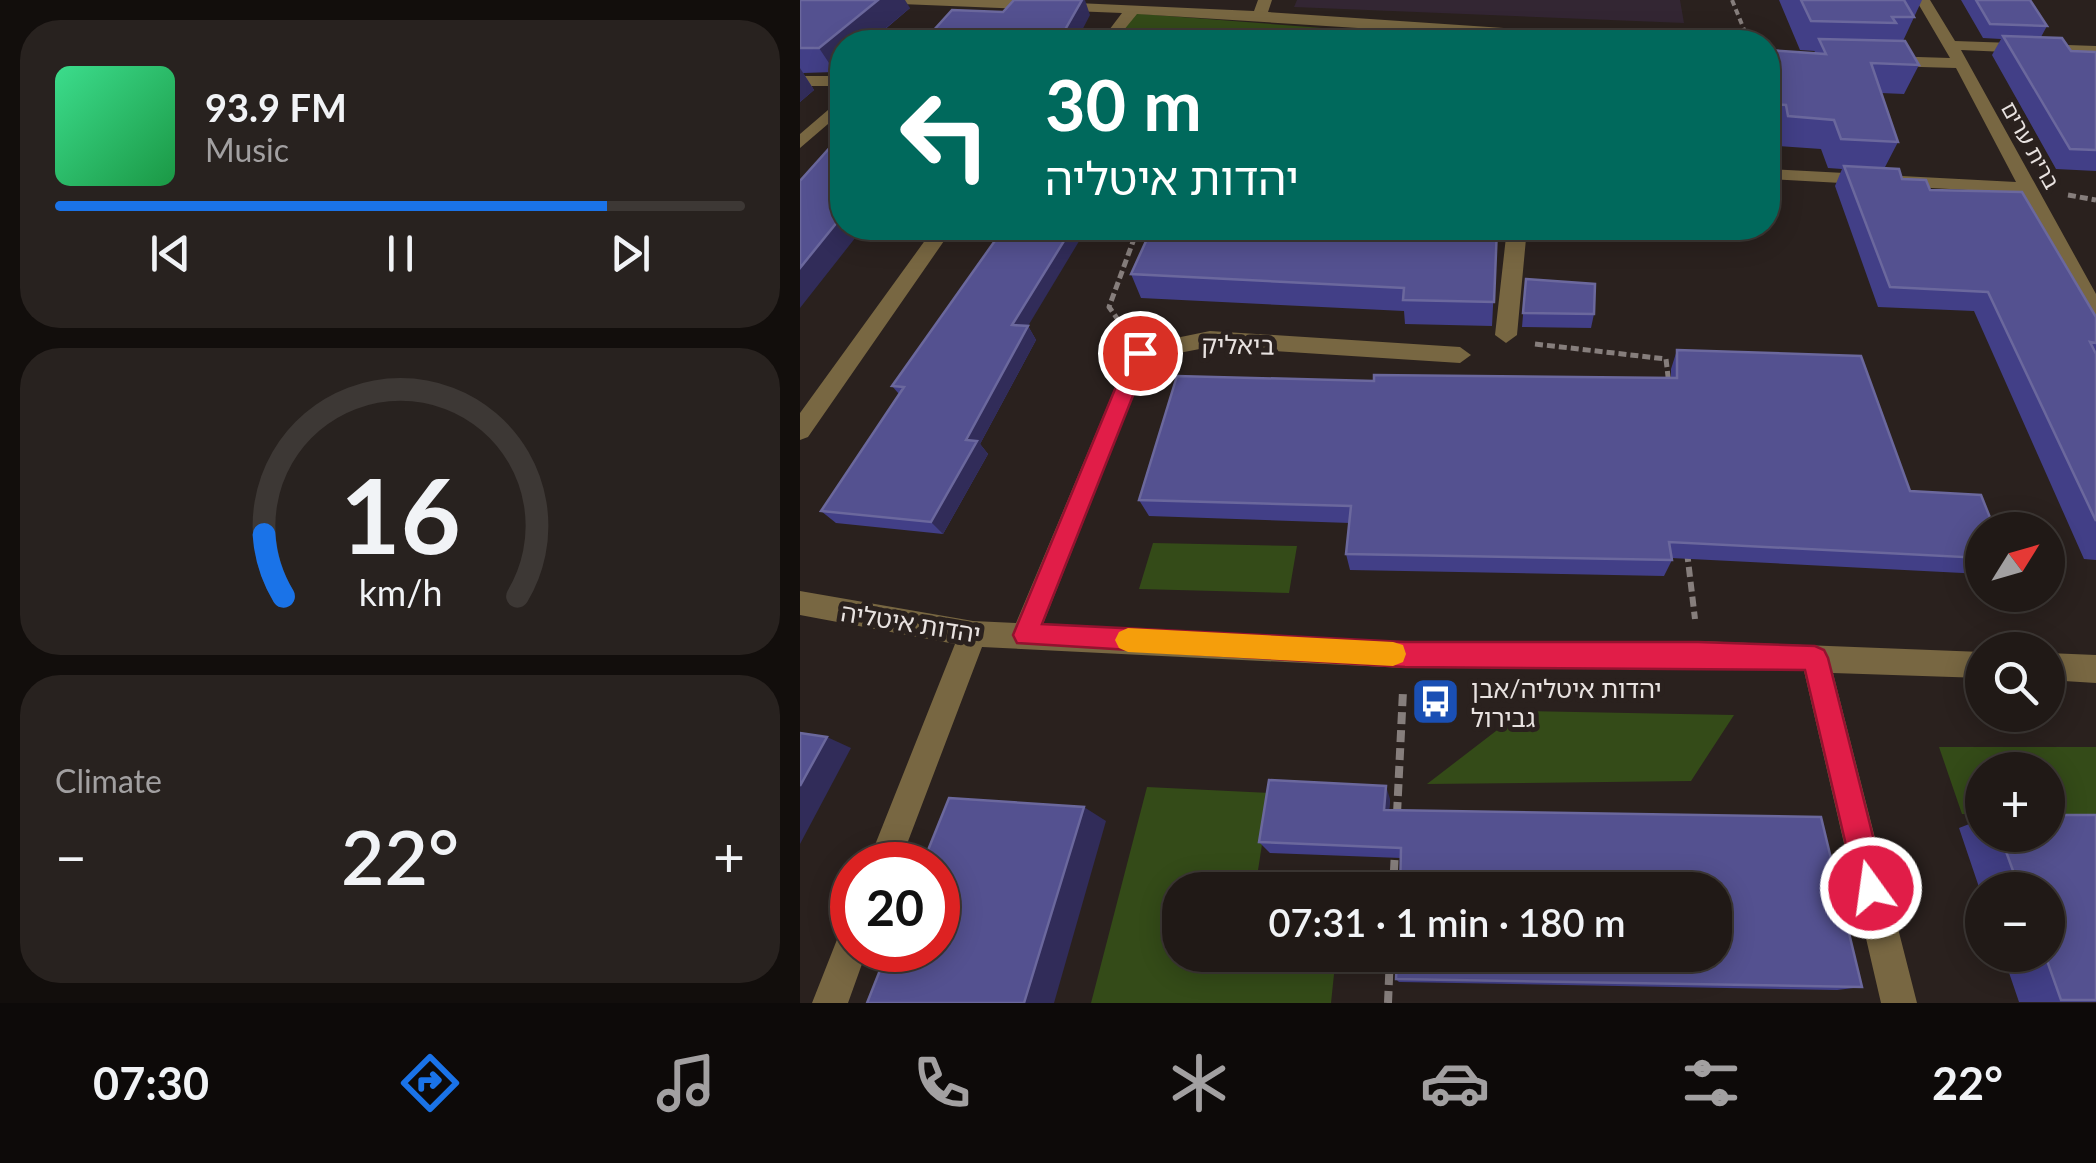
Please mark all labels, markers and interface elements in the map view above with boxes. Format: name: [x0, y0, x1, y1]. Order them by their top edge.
text: 30 m: [1045, 62, 1202, 146]
icon: left: [880, 70, 1010, 200]
text: 93.9 FM: [205, 84, 347, 130]
street label: ברית ערים: [1996, 97, 2066, 193]
text: Music: [205, 130, 289, 169]
text: יהדות איטליה: [1045, 151, 1299, 205]
icon: previous: [143, 226, 198, 281]
icon: pause: [373, 226, 428, 281]
icon: next: [603, 226, 658, 281]
pin: [1098, 311, 1183, 396]
icon: arrive: [1113, 326, 1168, 381]
street label: ביאליק: [1201, 328, 1275, 360]
text: 16: [340, 451, 460, 576]
north arrow: [1965, 512, 2065, 612]
map controls: [1965, 512, 2065, 972]
text: km/h: [358, 571, 442, 614]
street label: יהדות איטליה: [839, 596, 983, 648]
button: search: [1965, 632, 2065, 732]
place label: יהדות איטליה/אבן גבירול: [1471, 673, 1662, 732]
bus stop icon: יהדות איטליה/אבן גבירול: [1410, 676, 1462, 728]
button: +: [1965, 752, 2065, 852]
text: Climate: [55, 761, 162, 800]
text: 22°: [341, 811, 459, 901]
text: −: [55, 823, 87, 889]
text: +: [713, 823, 745, 889]
position arrow: [1819, 836, 1923, 940]
speed limit sign: 20: [830, 842, 960, 972]
button: −: [1965, 872, 2065, 972]
text: 07:31 · 1 min · 180 m: [1269, 899, 1625, 945]
icon: directions: [395, 1048, 465, 1118]
icon: music: [651, 1048, 721, 1118]
icon: phone: [907, 1048, 977, 1118]
icon: climate: [1164, 1048, 1234, 1118]
icon: car: [1420, 1048, 1490, 1118]
icon: filters: [1676, 1048, 1746, 1118]
text: 07:30: [93, 1056, 209, 1110]
text: 22°: [1932, 1056, 2003, 1110]

